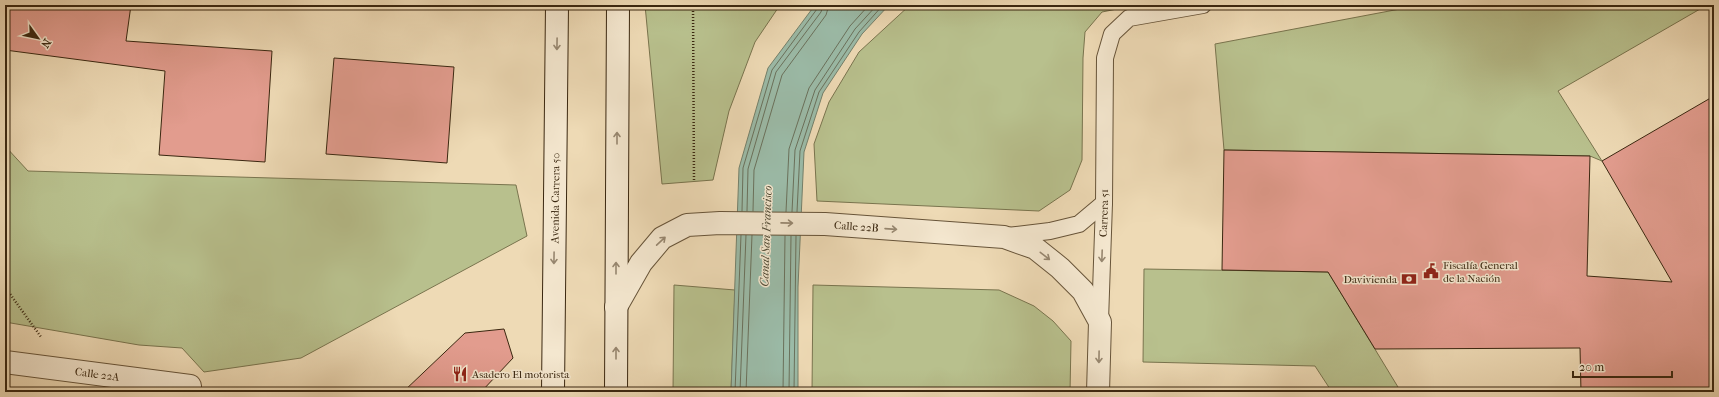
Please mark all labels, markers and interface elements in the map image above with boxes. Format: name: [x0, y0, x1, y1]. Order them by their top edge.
north arrow: [18, 18, 58, 58]
text: N: [38, 36, 54, 51]
one-way arrow: [553, 37, 561, 50]
one-way arrow: [613, 132, 621, 145]
street label: Avenida Carrera 50: [549, 153, 562, 245]
water label: Canal San Francisco: [757, 185, 775, 287]
street label: Carrera 51: [1097, 189, 1111, 237]
street label: Calle 22B: [834, 219, 879, 235]
one-way arrow: [780, 220, 793, 227]
one-way arrow: [884, 225, 897, 232]
one-way arrow: [656, 236, 666, 245]
one-way arrow: [1099, 249, 1106, 262]
one-way arrow: [550, 251, 558, 264]
one-way arrow: [1039, 251, 1050, 260]
place label: Fiscalía General de la Nación: [1443, 259, 1518, 285]
one-way arrow: [612, 262, 620, 275]
public building icon: Fiscalía General de la Nación: [1422, 262, 1440, 280]
bank icon: Davivienda: [1400, 270, 1418, 288]
place label: Davivienda: [1344, 273, 1398, 286]
one-way arrow: [612, 347, 620, 360]
one-way arrow: [1095, 350, 1103, 363]
scale bar: [1573, 353, 1672, 379]
text: 20 m: [1579, 360, 1604, 374]
street label: Calle 22A: [74, 365, 121, 384]
restaurant icon: Asadero El motorista: [451, 365, 469, 383]
place label: Asadero El motorista: [471, 368, 570, 381]

